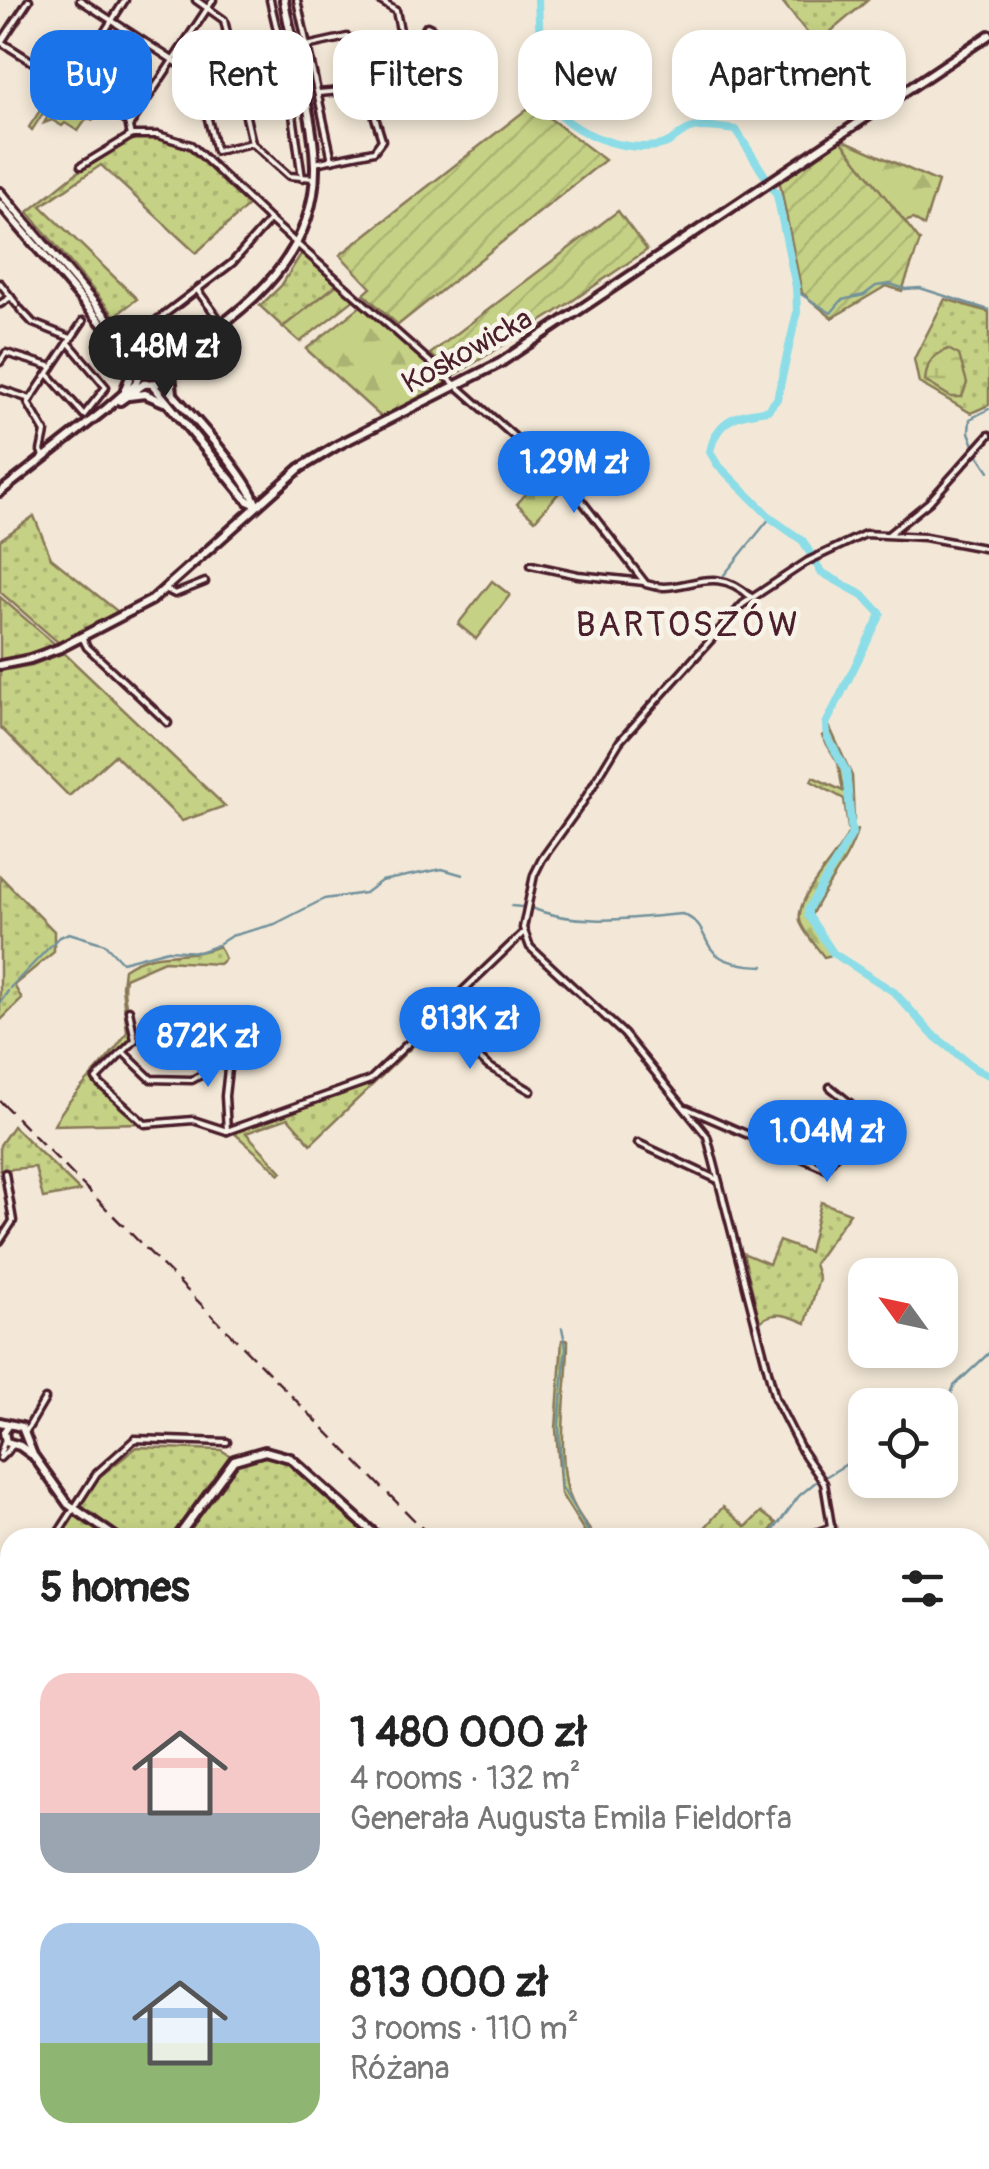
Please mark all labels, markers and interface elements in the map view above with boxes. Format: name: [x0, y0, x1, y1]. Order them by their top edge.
chip: Buy: [30, 30, 152, 120]
chip: Rent: [172, 30, 313, 120]
chip: Filters: [333, 30, 498, 120]
chip: New: [518, 30, 652, 120]
chip: Apartment: [672, 30, 906, 120]
street label: Koskowicka: [395, 300, 539, 402]
pin: 1.48M zł: [62, 315, 268, 400]
text: 1.48M zł: [111, 327, 219, 367]
pin: 1.29M zł: [471, 431, 677, 516]
text: 1.29M zł: [520, 443, 628, 483]
district label: BARTOSZÓW: [576, 603, 800, 647]
pin: 813K zł: [378, 987, 562, 1072]
text: 813K zł: [421, 999, 519, 1039]
pin: 872K zł: [116, 1005, 300, 1090]
text: 872K zł: [157, 1017, 259, 1057]
pin: 1.04M zł: [724, 1100, 930, 1185]
text: 1.04M zł: [770, 1112, 884, 1152]
north arrow: [848, 1258, 958, 1368]
map controls: [848, 1258, 958, 1498]
button: locate: [848, 1388, 958, 1498]
icon: filters: [895, 1561, 950, 1616]
text: 5 homes: [40, 1562, 190, 1614]
text: 1 480 000 zł: [350, 1707, 586, 1759]
icon: home: [120, 1713, 240, 1833]
text: 4 rooms · 132 m²: [350, 1759, 581, 1799]
text: Generała Augusta Emila Fieldorfa: [350, 1799, 792, 1839]
text: 813 000 zł: [350, 1957, 548, 2009]
icon: home: [120, 1963, 240, 2083]
text: 3 rooms · 110 m²: [350, 2009, 579, 2049]
text: Różana: [350, 2049, 450, 2089]

